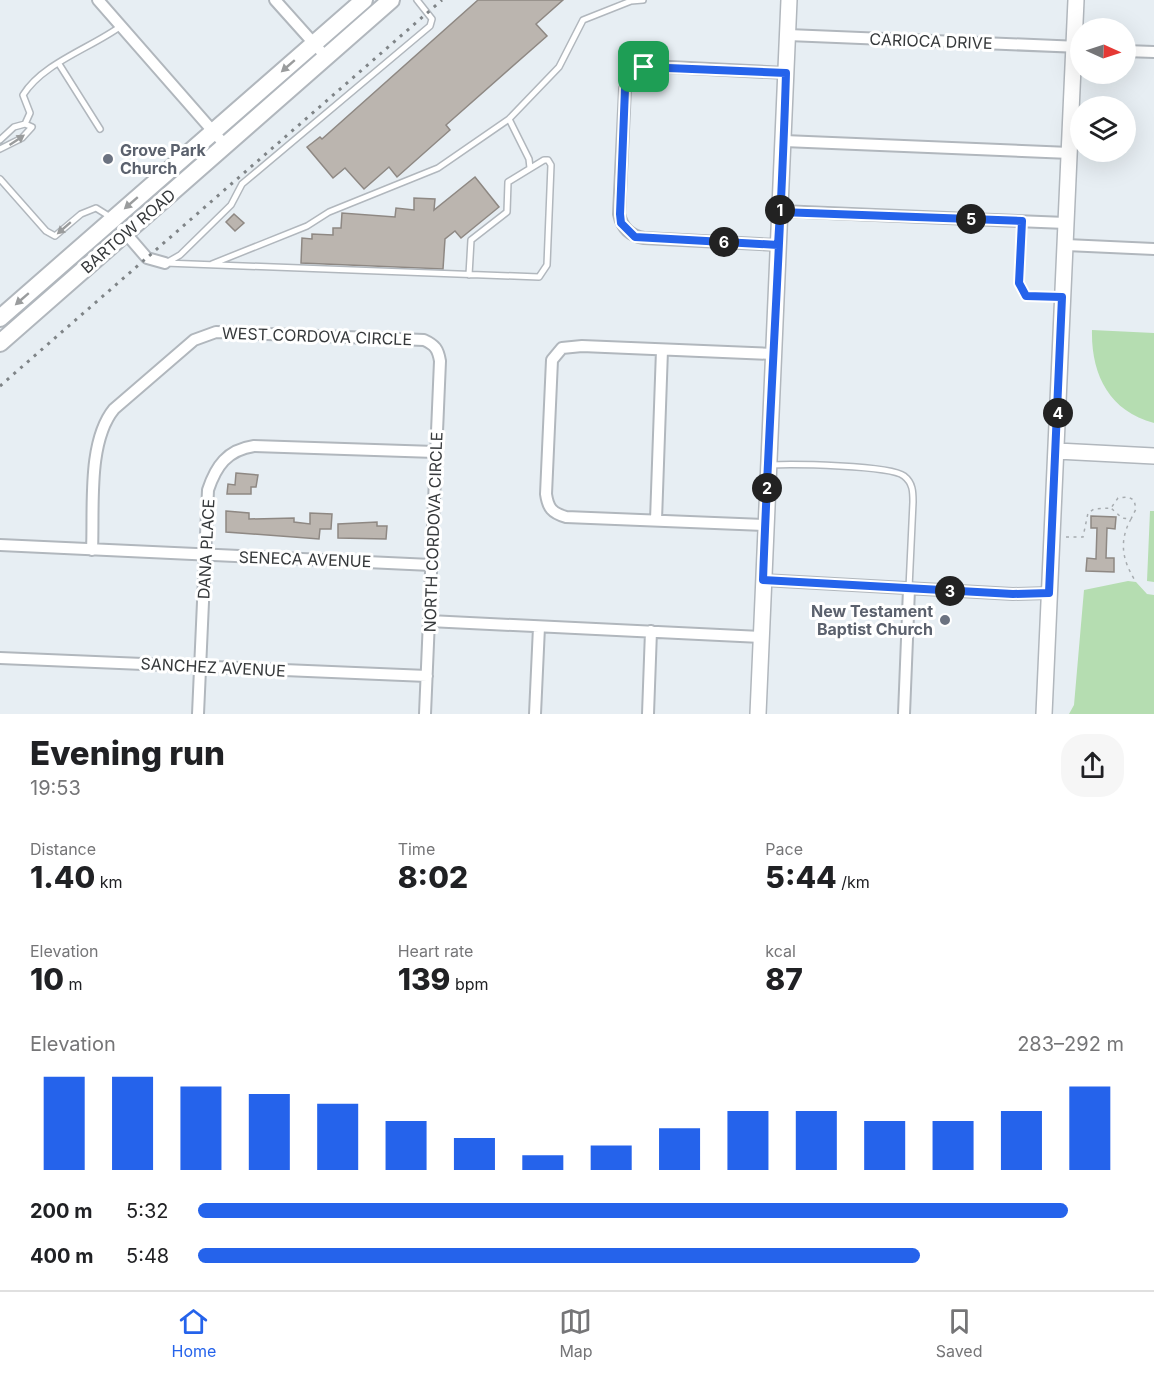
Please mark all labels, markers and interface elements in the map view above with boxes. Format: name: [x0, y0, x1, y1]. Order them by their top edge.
north arrow: [1070, 18, 1136, 84]
map controls: [1070, 18, 1136, 162]
street label: CARIOCA DRIVE: [869, 29, 993, 53]
pin: [618, 41, 669, 92]
icon: arrive: [627, 50, 660, 83]
one-way arrow: [281, 59, 296, 72]
button: layers: [1070, 96, 1136, 162]
one-way arrow: [9, 134, 25, 146]
place label: Grove Park Church: [120, 140, 207, 178]
marker: Grove Park Church: [101, 152, 115, 166]
street label: BARTOW ROAD: [77, 185, 179, 277]
pin: 1: [765, 195, 795, 225]
one-way arrow: [124, 196, 139, 209]
text: 1: [777, 200, 783, 220]
pin: 5: [956, 204, 986, 234]
text: 5: [966, 209, 976, 229]
one-way arrow: [56, 222, 72, 235]
pin: 6: [709, 227, 739, 257]
text: 6: [719, 232, 729, 252]
one-way arrow: [15, 292, 30, 305]
street label: WEST CORDOVA CIRCLE: [222, 323, 412, 349]
pin: 4: [1043, 398, 1073, 428]
text: 4: [1053, 403, 1063, 423]
street label: NORTH CORDOVA CIRCLE: [420, 431, 446, 633]
pin: 2: [752, 473, 782, 503]
text: 2: [762, 478, 772, 498]
street label: DANA PLACE: [193, 498, 219, 600]
street label: SENECA AVENUE: [238, 547, 372, 571]
pin: 3: [935, 576, 965, 606]
text: 3: [945, 581, 955, 601]
place label: New Testament Baptist Church: [811, 601, 933, 639]
marker: New Testament Baptist Church: [938, 613, 952, 627]
street label: SANCHEZ AVENUE: [140, 653, 286, 681]
text: Evening run: [30, 733, 225, 773]
button: share: [1061, 734, 1124, 797]
text: 19:53: [30, 776, 81, 800]
text: Distance: [30, 839, 96, 859]
text: Time: [398, 839, 435, 859]
text: Pace: [765, 839, 803, 859]
text: 1.40: [30, 859, 95, 895]
text: 8:02: [398, 859, 468, 895]
text: 5:44: [765, 859, 837, 895]
text: km: [95, 872, 123, 892]
text: /km: [837, 872, 870, 892]
text: Elevation: [30, 941, 99, 961]
text: Heart rate: [398, 941, 473, 961]
text: kcal: [765, 941, 796, 961]
text: 10: [30, 961, 64, 997]
text: 139: [398, 961, 450, 997]
text: 87: [765, 961, 803, 997]
text: m: [64, 974, 83, 994]
text: bpm: [450, 974, 489, 994]
text: Elevation: [30, 1032, 116, 1056]
text: 283–292 m: [1017, 1032, 1124, 1056]
text: 200 m: [30, 1199, 93, 1223]
text: 5:32: [126, 1199, 168, 1223]
text: 400 m: [30, 1244, 94, 1268]
text: 5:48: [126, 1244, 169, 1268]
tab: Home: [172, 1305, 216, 1361]
tab: Map: [559, 1305, 593, 1361]
tab: Saved: [936, 1305, 982, 1361]

